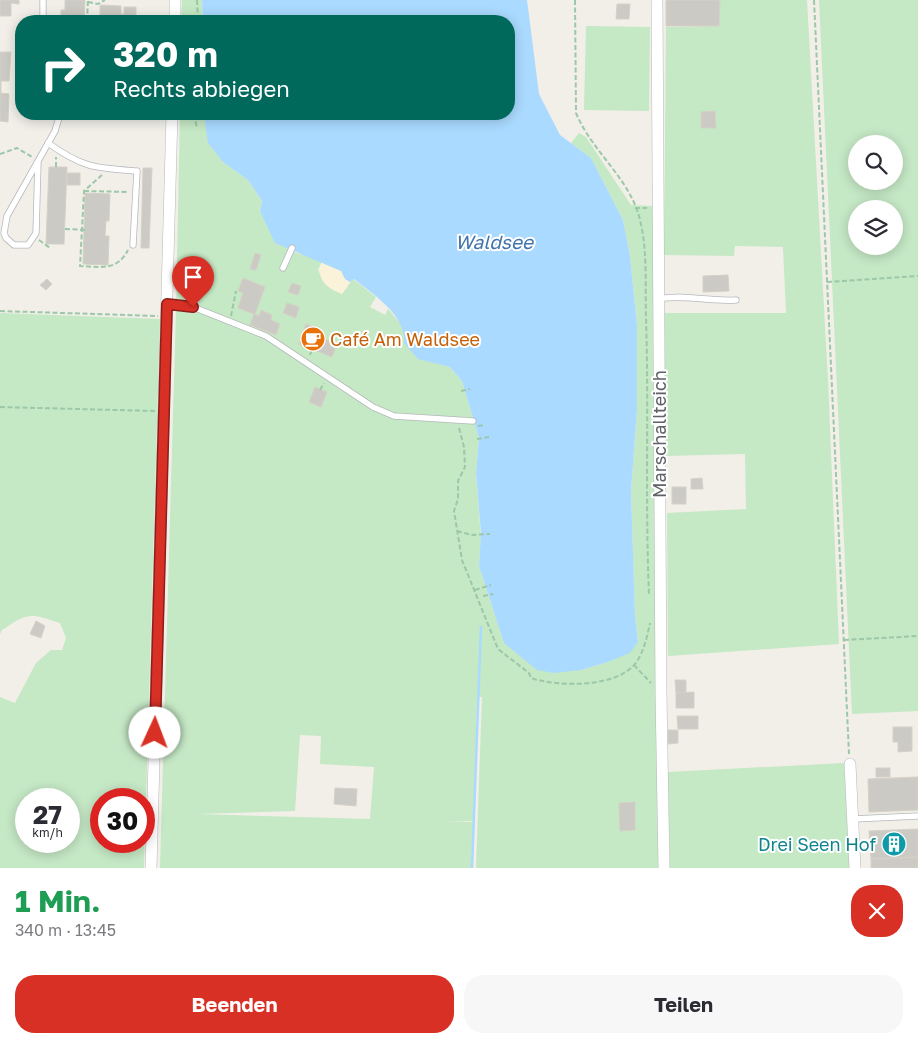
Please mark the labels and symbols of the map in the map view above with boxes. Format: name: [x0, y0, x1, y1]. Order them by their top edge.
water label: Waldsee: [455, 230, 535, 253]
pin: [172, 256, 214, 307]
cafe icon: Café Am Waldsee: [300, 326, 326, 352]
place label: Café Am Waldsee: [330, 328, 480, 350]
street label: Marschallteich: [648, 370, 670, 498]
position arrow: [128, 706, 180, 758]
speed limit sign: 30: [90, 788, 155, 853]
building icon: Drei Seen Hof: [881, 831, 907, 857]
place label: Drei Seen Hof: [758, 833, 876, 855]

